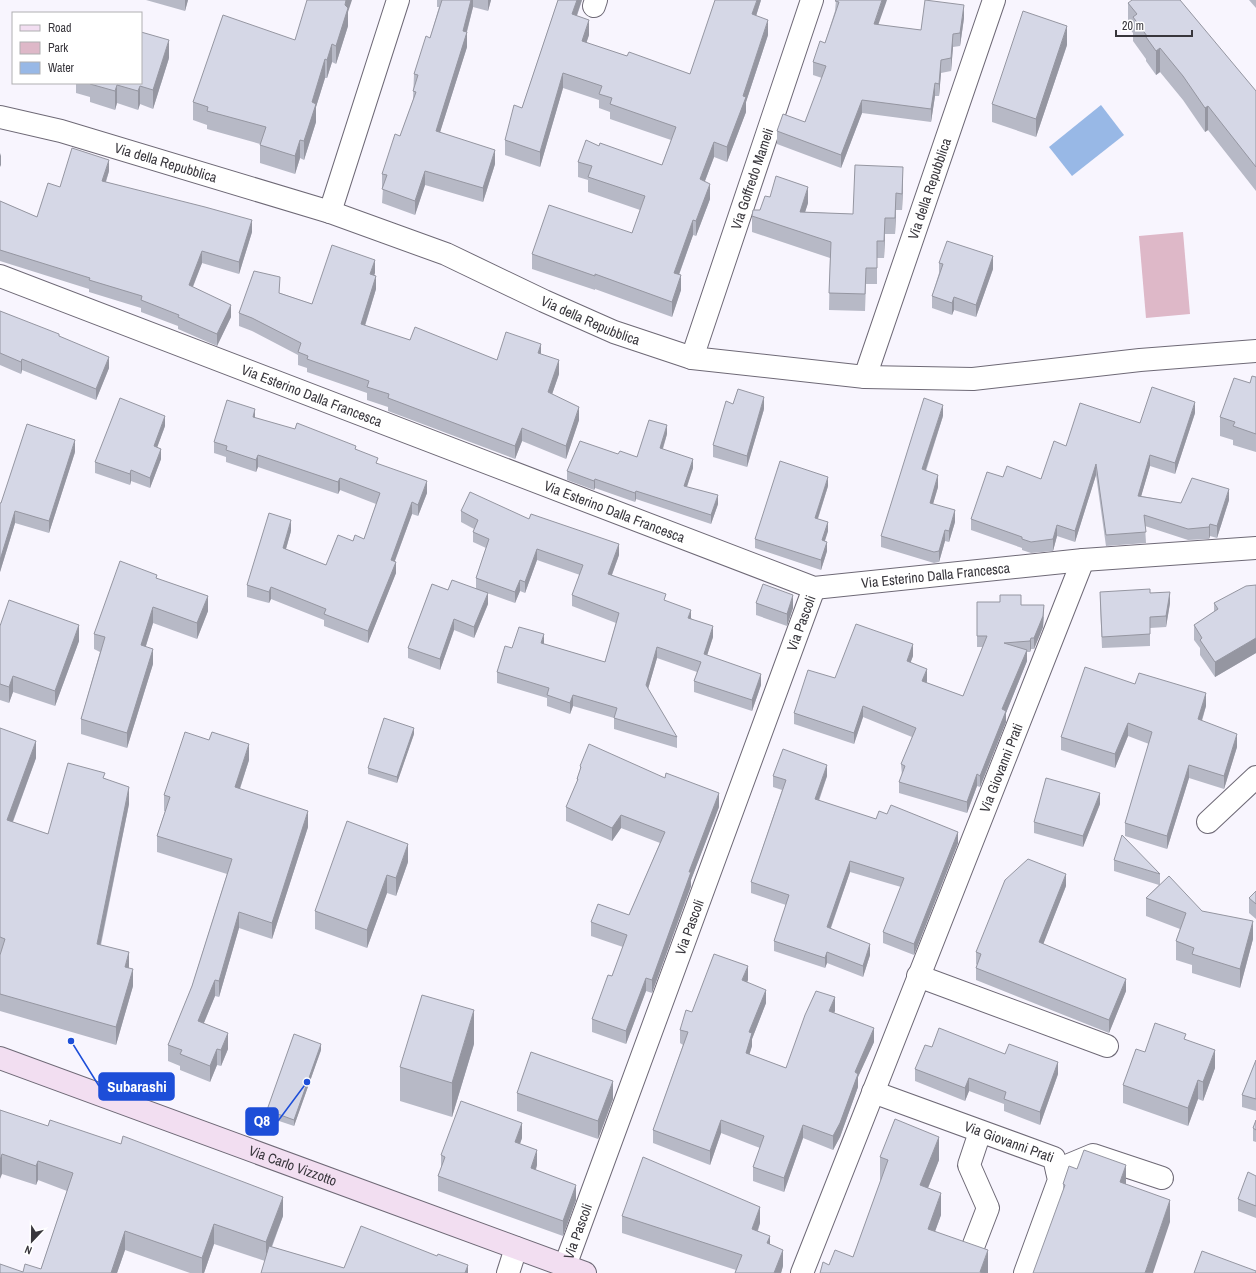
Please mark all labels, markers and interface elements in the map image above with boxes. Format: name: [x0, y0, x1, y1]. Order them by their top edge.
legend: [12, 12, 142, 84]
scale bar: [1116, 12, 1192, 38]
text: 20 m: [1122, 18, 1144, 34]
text: Road: [48, 20, 72, 36]
text: Park: [48, 40, 68, 56]
text: Water: [48, 60, 75, 76]
street label: Via Goffredo Mameli: [727, 126, 777, 232]
street label: Via della Repubblica: [904, 135, 955, 242]
street label: Via della Repubblica: [112, 139, 220, 187]
street label: Via della Repubblica: [538, 292, 643, 349]
street label: Via Esterino Dalla Francesca: [239, 360, 385, 431]
street label: Via Esterino Dalla Francesca: [541, 476, 688, 547]
street label: Via Esterino Dalla Francesca: [860, 559, 1011, 592]
street label: Via Pascoli: [783, 593, 820, 653]
street label: Via Giovanni Prati: [975, 721, 1027, 815]
street label: Via Pascoli: [671, 897, 708, 957]
callout: Subarashi: [99, 1073, 174, 1100]
text: Subarashi: [107, 1076, 167, 1097]
callout: Q8: [246, 1108, 278, 1135]
text: Q8: [254, 1110, 270, 1131]
street label: Via Giovanni Prati: [962, 1117, 1057, 1166]
street label: Via Carlo Vizzotto: [246, 1141, 339, 1190]
street label: Via Pascoli: [559, 1201, 596, 1262]
north arrow: [12, 1221, 52, 1261]
text: N: [23, 1243, 34, 1258]

